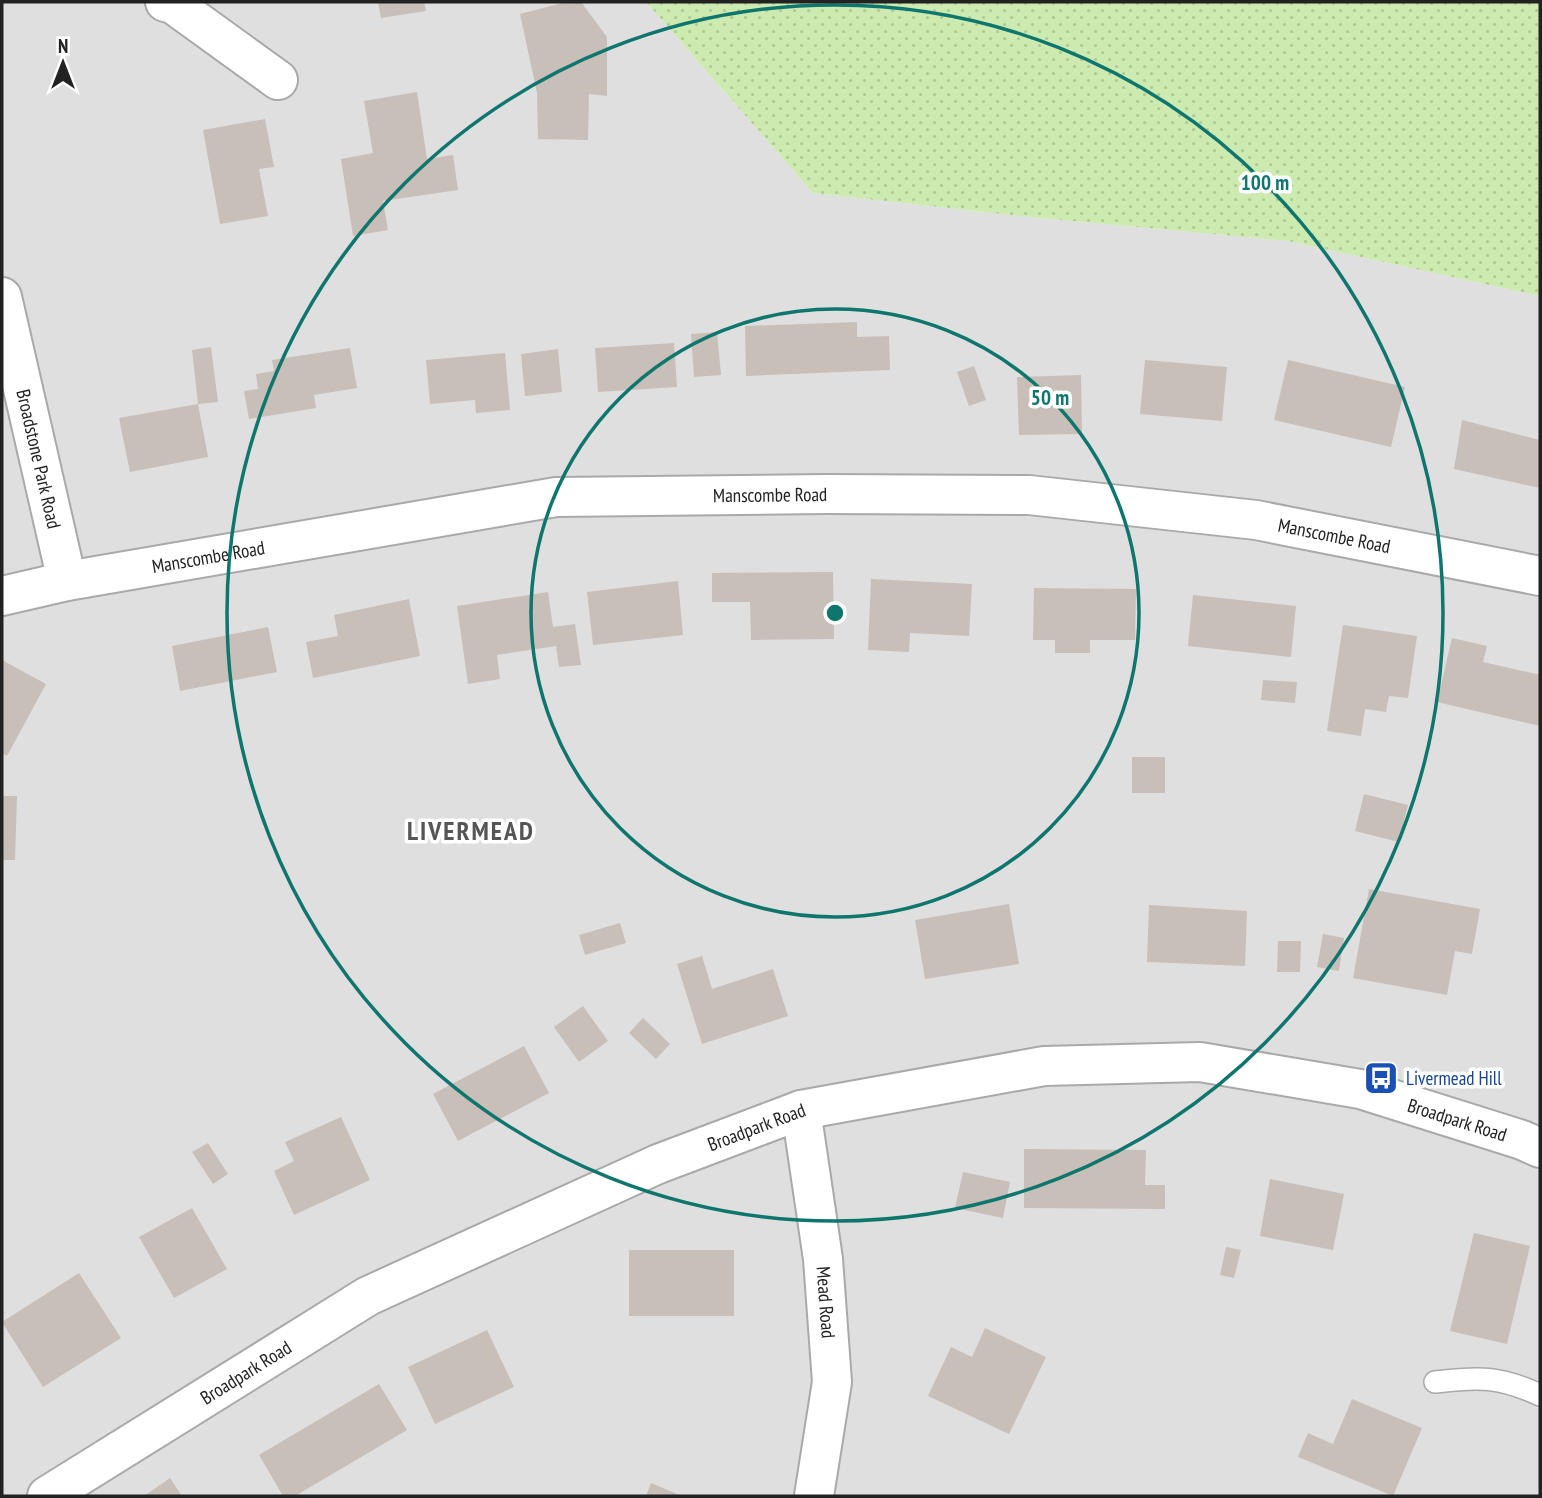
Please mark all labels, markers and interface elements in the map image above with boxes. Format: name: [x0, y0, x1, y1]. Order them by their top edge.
north arrow: [28, 28, 98, 98]
text: N: [58, 34, 68, 58]
text: 100 m: [1241, 169, 1289, 196]
text: 50 m: [1031, 384, 1069, 411]
street label: Broadstone Park Road: [11, 387, 67, 531]
street label: Manscombe Road: [713, 482, 827, 507]
street label: Manscombe Road: [1276, 513, 1393, 558]
street label: Manscombe Road: [150, 535, 267, 578]
centre of rings: [823, 601, 847, 625]
district label: LIVERMEAD: [407, 814, 535, 847]
bus stop icon: Livermead Hill: [1362, 1059, 1400, 1097]
place label: Livermead Hill: [1406, 1066, 1502, 1090]
street label: Broadpark Road: [1405, 1093, 1510, 1147]
street label: Broadpark Road: [704, 1097, 809, 1156]
street label: Mead Road: [812, 1265, 841, 1339]
street label: Broadpark Road: [196, 1335, 296, 1410]

